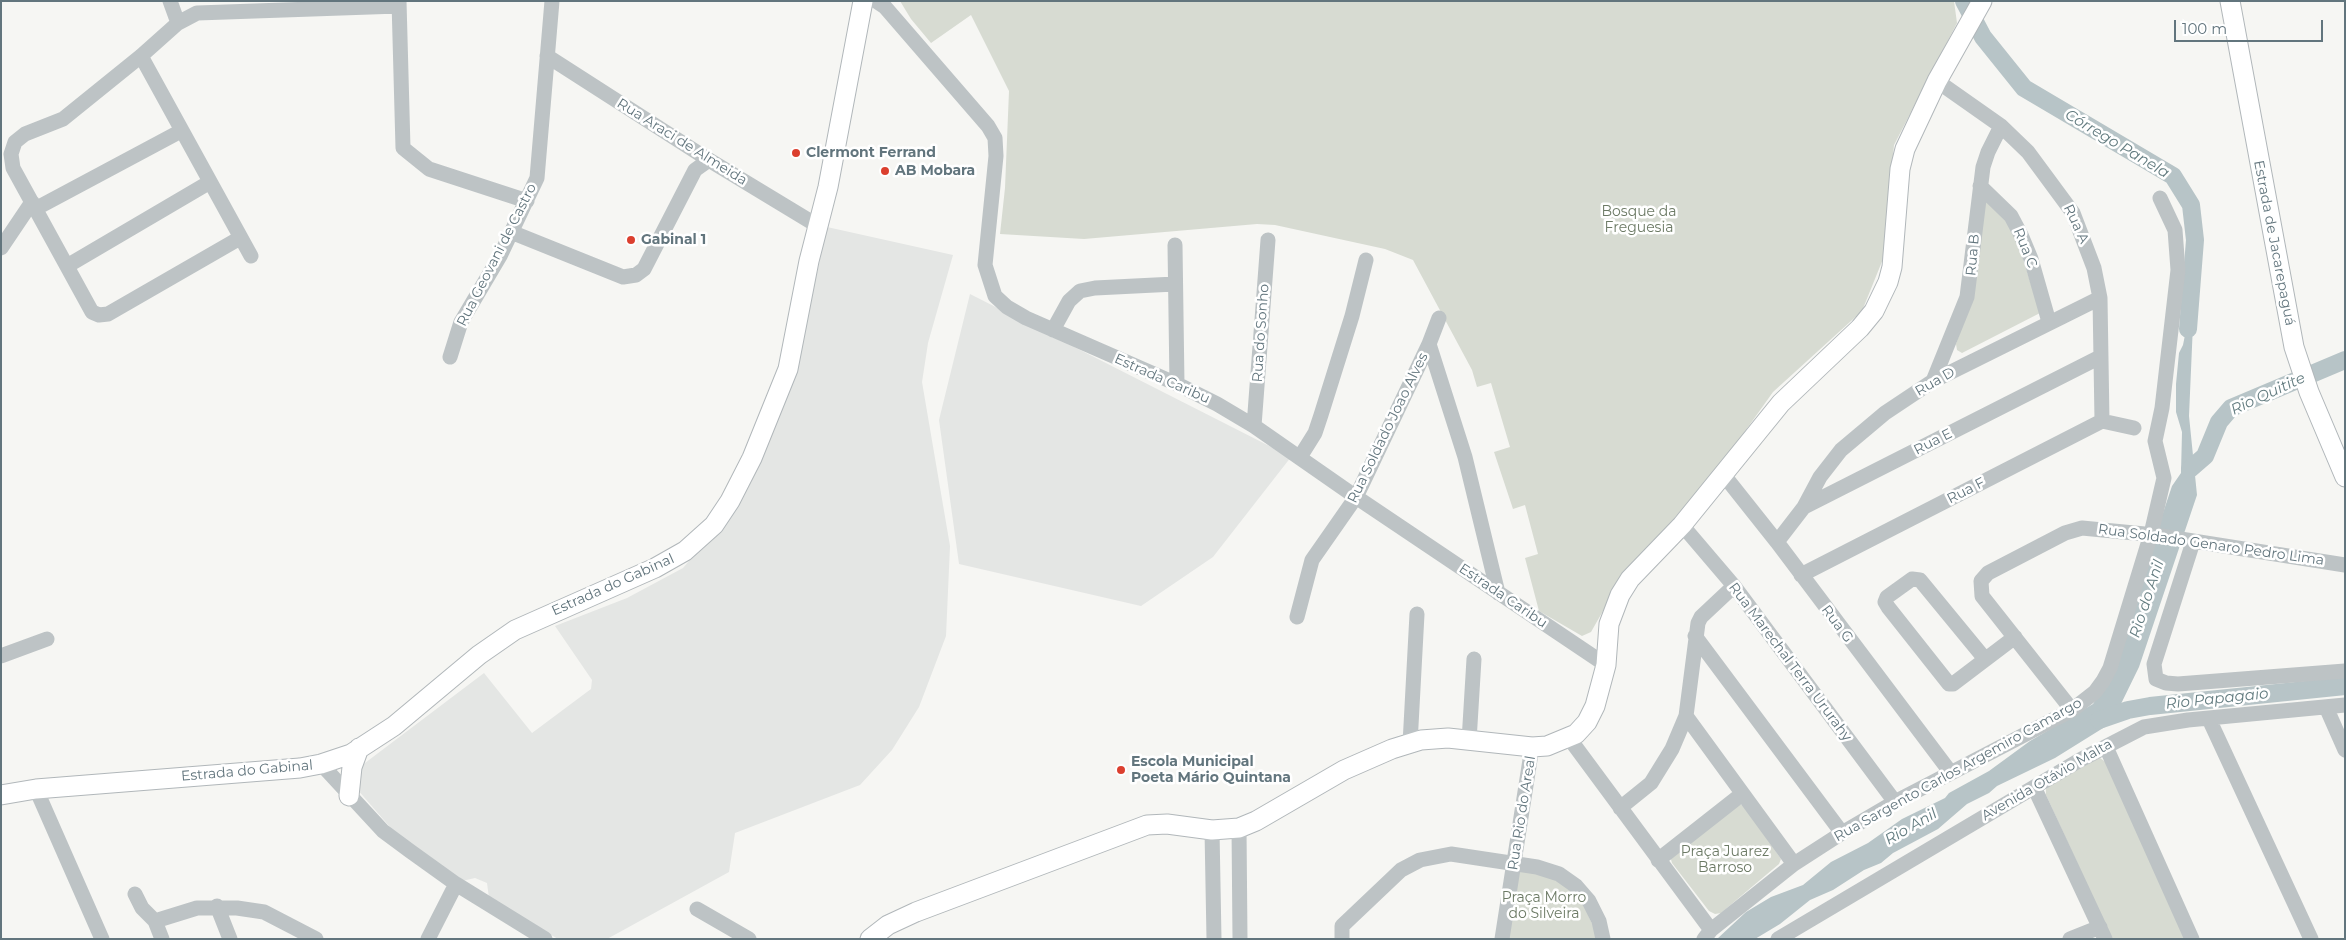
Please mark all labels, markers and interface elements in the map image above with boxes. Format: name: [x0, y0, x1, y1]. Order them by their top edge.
scale bar: [2176, 10, 2325, 42]
text: 100 m: [2182, 19, 2227, 38]
street label: Rua Araci de Almeida: [614, 95, 750, 189]
water label: Córrego Panela: [2062, 106, 2172, 182]
place label: Clermont Ferrand: [806, 145, 936, 161]
marker: Clermont Ferrand: [790, 147, 802, 159]
street label: Estrada de Jacarepaguá: [2250, 159, 2298, 327]
place label: AB Mobara: [895, 163, 975, 179]
marker: AB Mobara: [879, 165, 891, 177]
street label: Rua Geovani de Castro: [454, 181, 540, 329]
street label: Rua A: [2060, 202, 2092, 246]
park label: Bosque da Freguesia: [1602, 204, 1676, 236]
street label: Rua C: [2009, 226, 2041, 270]
place label: Gabinal 1: [641, 232, 706, 248]
street label: Rua B: [1963, 233, 1983, 277]
marker: Gabinal 1: [625, 234, 637, 246]
street label: Rua do Sonho: [1249, 283, 1273, 383]
street label: Estrada Caribu: [1112, 350, 1212, 408]
street label: Rua Soldado Joao Alves: [1344, 350, 1432, 506]
street label: Rua D: [1912, 364, 1958, 400]
water label: Rio Quitite: [2228, 369, 2308, 419]
street label: Rua E: [1911, 425, 1955, 459]
street label: Rua F: [1944, 474, 1988, 508]
street label: Rua Soldado Genaro Pedro Lima: [2097, 521, 2325, 569]
street label: Estrada do Gabinal: [549, 550, 677, 620]
water label: Rio do Anil: [2126, 558, 2168, 640]
street label: Estrada Caribu: [1456, 560, 1550, 632]
street label: Rua Marechal Terra Ururahy: [1725, 579, 1855, 745]
street label: Rua G: [1818, 602, 1856, 646]
water label: Rio Papagaio: [2165, 685, 2269, 713]
street label: Rua Sargento Carlos Argemiro Camargo: [1831, 695, 2085, 845]
street label: Avenida Otávio Malta: [1979, 736, 2115, 824]
place label: Escola Municipal Poeta Mário Quintana: [1131, 754, 1291, 786]
street label: Rua Rio do Areal: [1505, 755, 1539, 871]
street label: Estrada do Gabinal: [180, 757, 314, 785]
marker: Escola Municipal Poeta Mário Quintana: [1115, 764, 1127, 776]
water label: Rio Anil: [1882, 805, 1940, 849]
park label: Praça Juarez Barroso: [1681, 844, 1769, 876]
park label: Praça Morro do Silveira: [1502, 890, 1586, 922]

